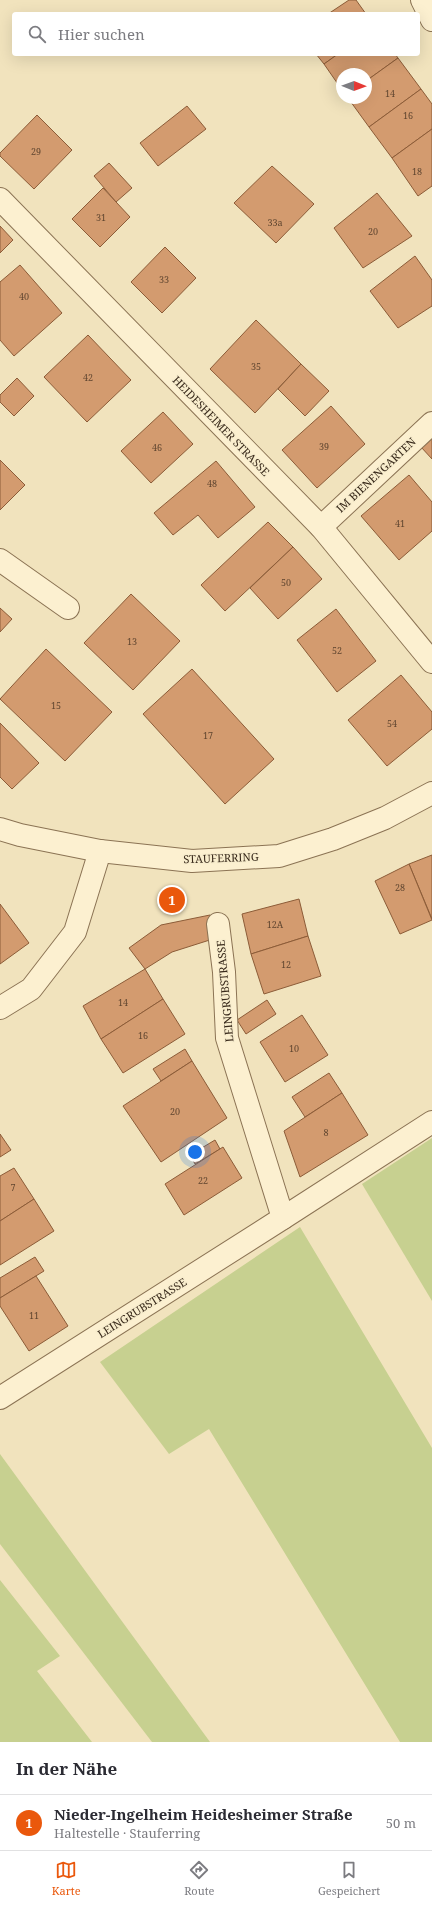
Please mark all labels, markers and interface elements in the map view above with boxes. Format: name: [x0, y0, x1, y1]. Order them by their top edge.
search box: [12, 12, 420, 56]
icon: search: [26, 23, 48, 45]
text: Hier suchen: [58, 24, 145, 44]
north arrow: [336, 68, 372, 104]
house number: 14: [385, 87, 395, 100]
house number: 16: [403, 109, 413, 122]
house number: 29: [31, 145, 41, 158]
house number: 18: [412, 165, 422, 178]
house number: 31: [96, 211, 106, 224]
house number: 33a: [267, 216, 283, 229]
house number: 20: [368, 225, 378, 238]
house number: 33: [159, 273, 169, 286]
house number: 40: [19, 290, 29, 303]
house number: 35: [251, 360, 261, 373]
house number: 42: [83, 371, 93, 384]
street label: HEIDESHEIMER STRASSE: [170, 372, 273, 479]
street label: IM BIENENGARTEN: [333, 433, 419, 515]
house number: 39: [319, 440, 329, 453]
house number: 46: [152, 441, 162, 454]
house number: 48: [207, 477, 217, 490]
house number: 41: [395, 517, 405, 530]
house number: 50: [281, 576, 291, 589]
house number: 13: [127, 635, 137, 648]
house number: 52: [332, 644, 342, 657]
house number: 15: [51, 699, 61, 712]
house number: 54: [387, 717, 397, 730]
house number: 17: [203, 729, 213, 742]
street label: STAUFERRING: [183, 849, 259, 866]
house number: 28: [395, 881, 405, 894]
pin: 1: [159, 885, 185, 915]
house number: 12A: [267, 918, 284, 931]
street label: LEINGRUBSTRASSE: [213, 939, 236, 1043]
house number: 12: [281, 958, 291, 971]
house number: 14: [118, 996, 128, 1009]
house number: 16: [138, 1029, 148, 1042]
house number: 10: [289, 1042, 299, 1055]
house number: 20: [170, 1105, 180, 1118]
house number: 8: [323, 1126, 329, 1139]
your location: [185, 1142, 205, 1162]
house number: 22: [198, 1174, 208, 1187]
house number: 7: [10, 1181, 16, 1194]
street label: LEINGRUBSTRASSE: [94, 1274, 189, 1341]
house number: 11: [29, 1309, 39, 1322]
text: In der Nähe: [16, 1757, 117, 1780]
text: Nieder-Ingelheim Heidesheimer Straße: [54, 1804, 352, 1824]
text: 1: [25, 1814, 33, 1832]
text: 50 m: [386, 1814, 416, 1832]
text: Haltestelle · Stauferring: [54, 1824, 200, 1842]
tab: Karte: [52, 1859, 81, 1898]
tab: Route: [184, 1859, 214, 1898]
tab: Gespeichert: [318, 1859, 380, 1898]

